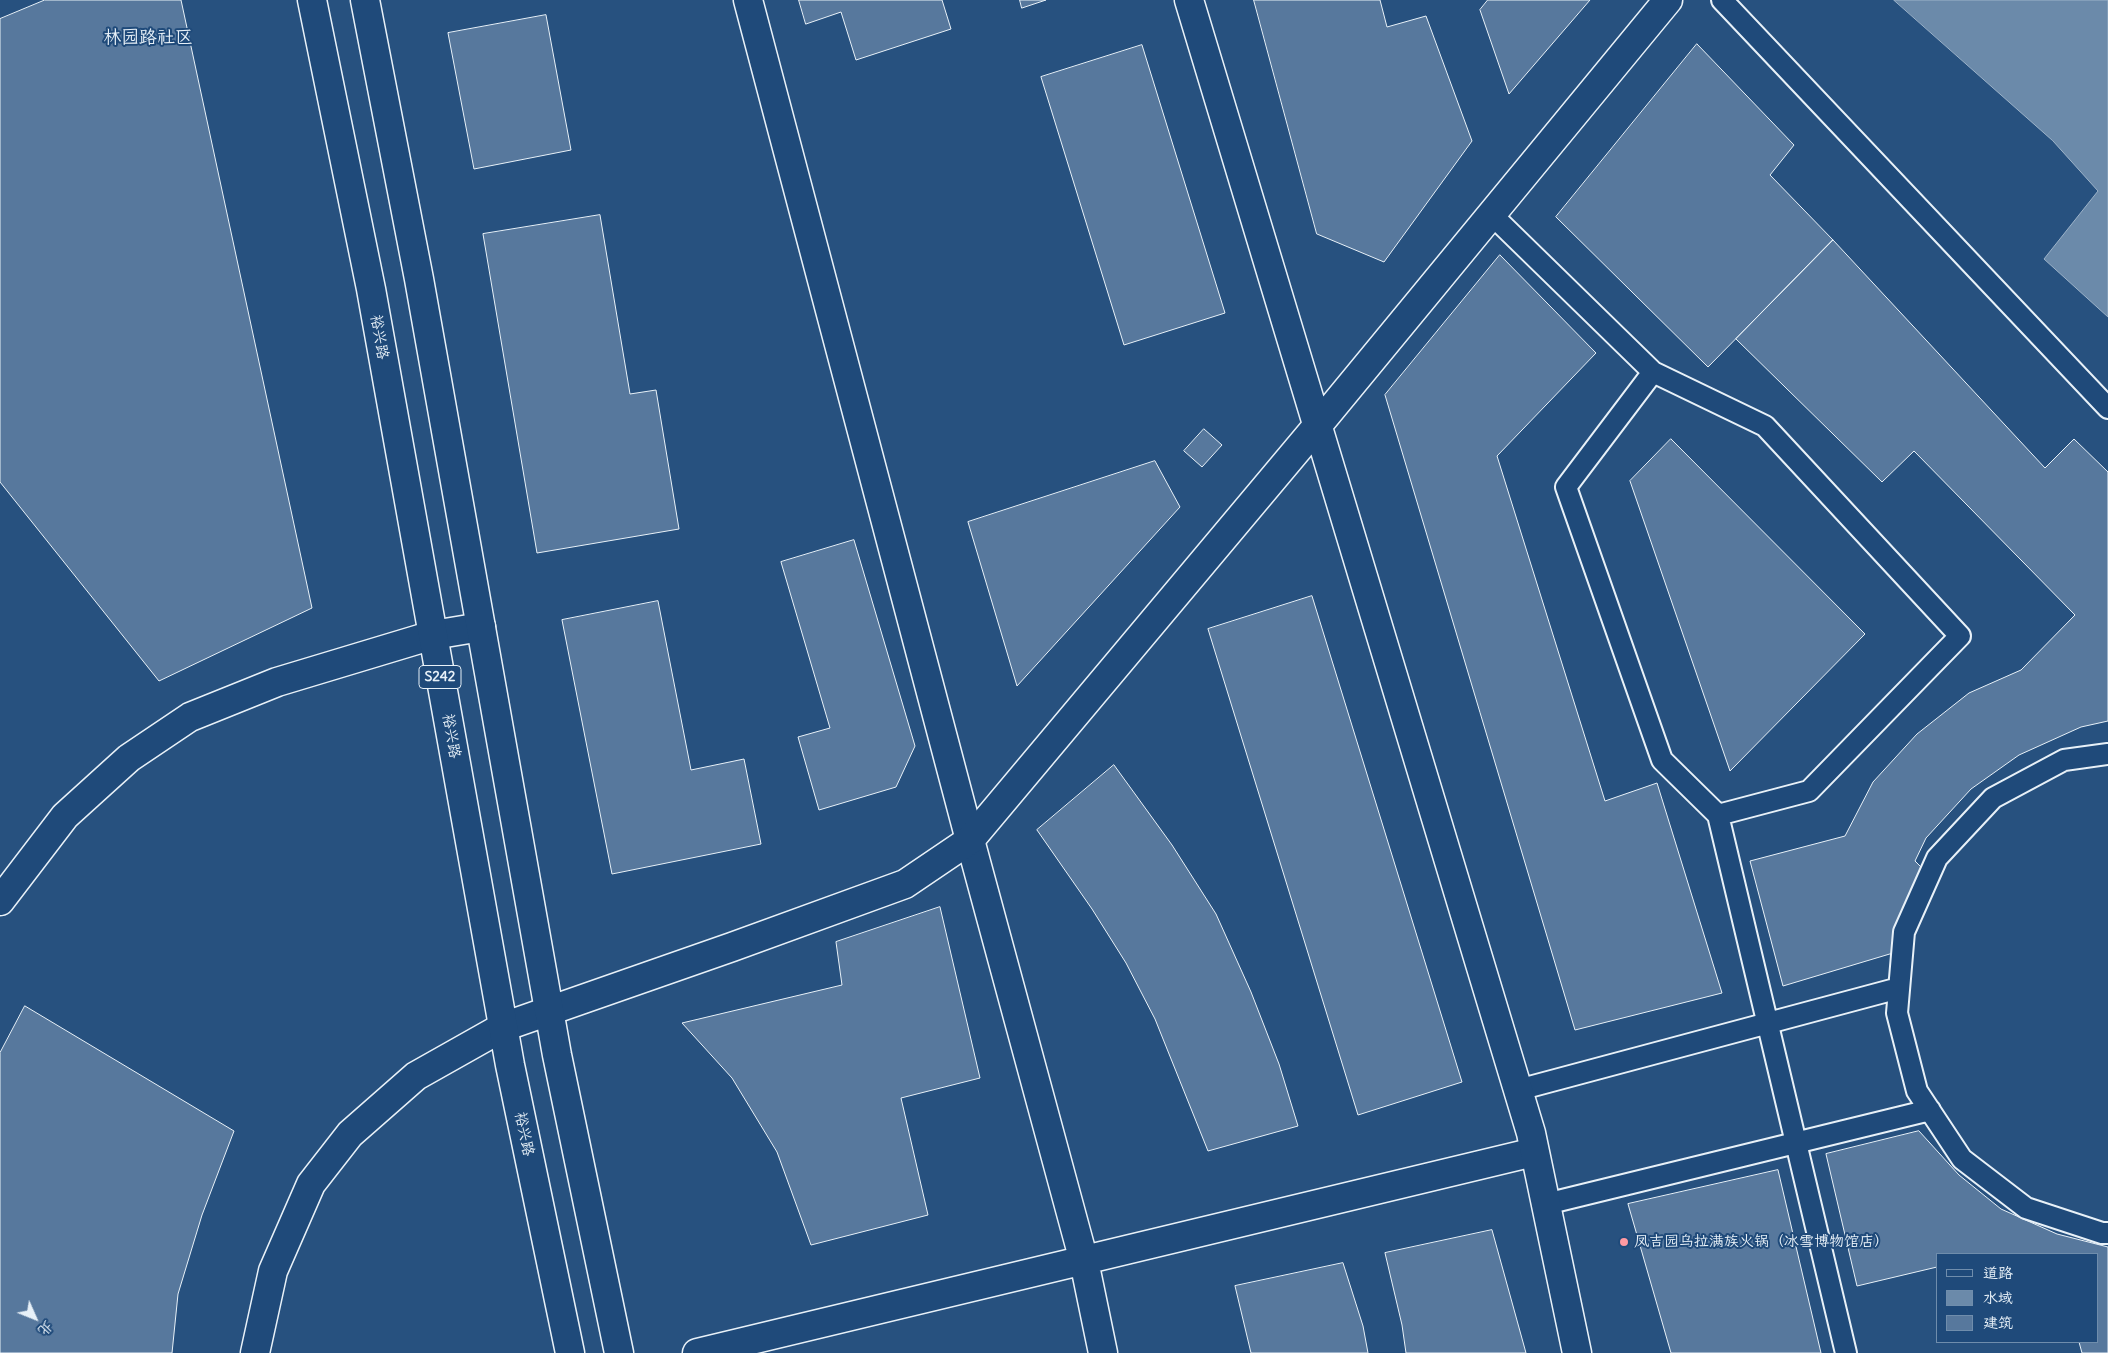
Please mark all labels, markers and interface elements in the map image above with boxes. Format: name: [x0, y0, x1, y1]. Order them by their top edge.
district label: 林园路社区: [103, 27, 193, 49]
street label: 裕兴路: [366, 313, 392, 361]
road number: S242: [419, 666, 461, 689]
street label: 裕兴路: [438, 712, 464, 760]
street label: 裕兴路: [511, 1110, 537, 1158]
place label: 凤吉园乌拉满族火锅（冰雪博物馆店）: [1634, 1233, 1889, 1251]
marker: 凤吉园乌拉满族火锅（冰雪博物馆店）: [1618, 1236, 1630, 1248]
legend: [1936, 1253, 2098, 1343]
text: 道路: [1983, 1263, 2013, 1282]
text: 水域: [1983, 1288, 2013, 1307]
north arrow: [10, 1293, 60, 1343]
text: 建筑: [1983, 1313, 2013, 1332]
text: 北: [34, 1317, 57, 1340]

